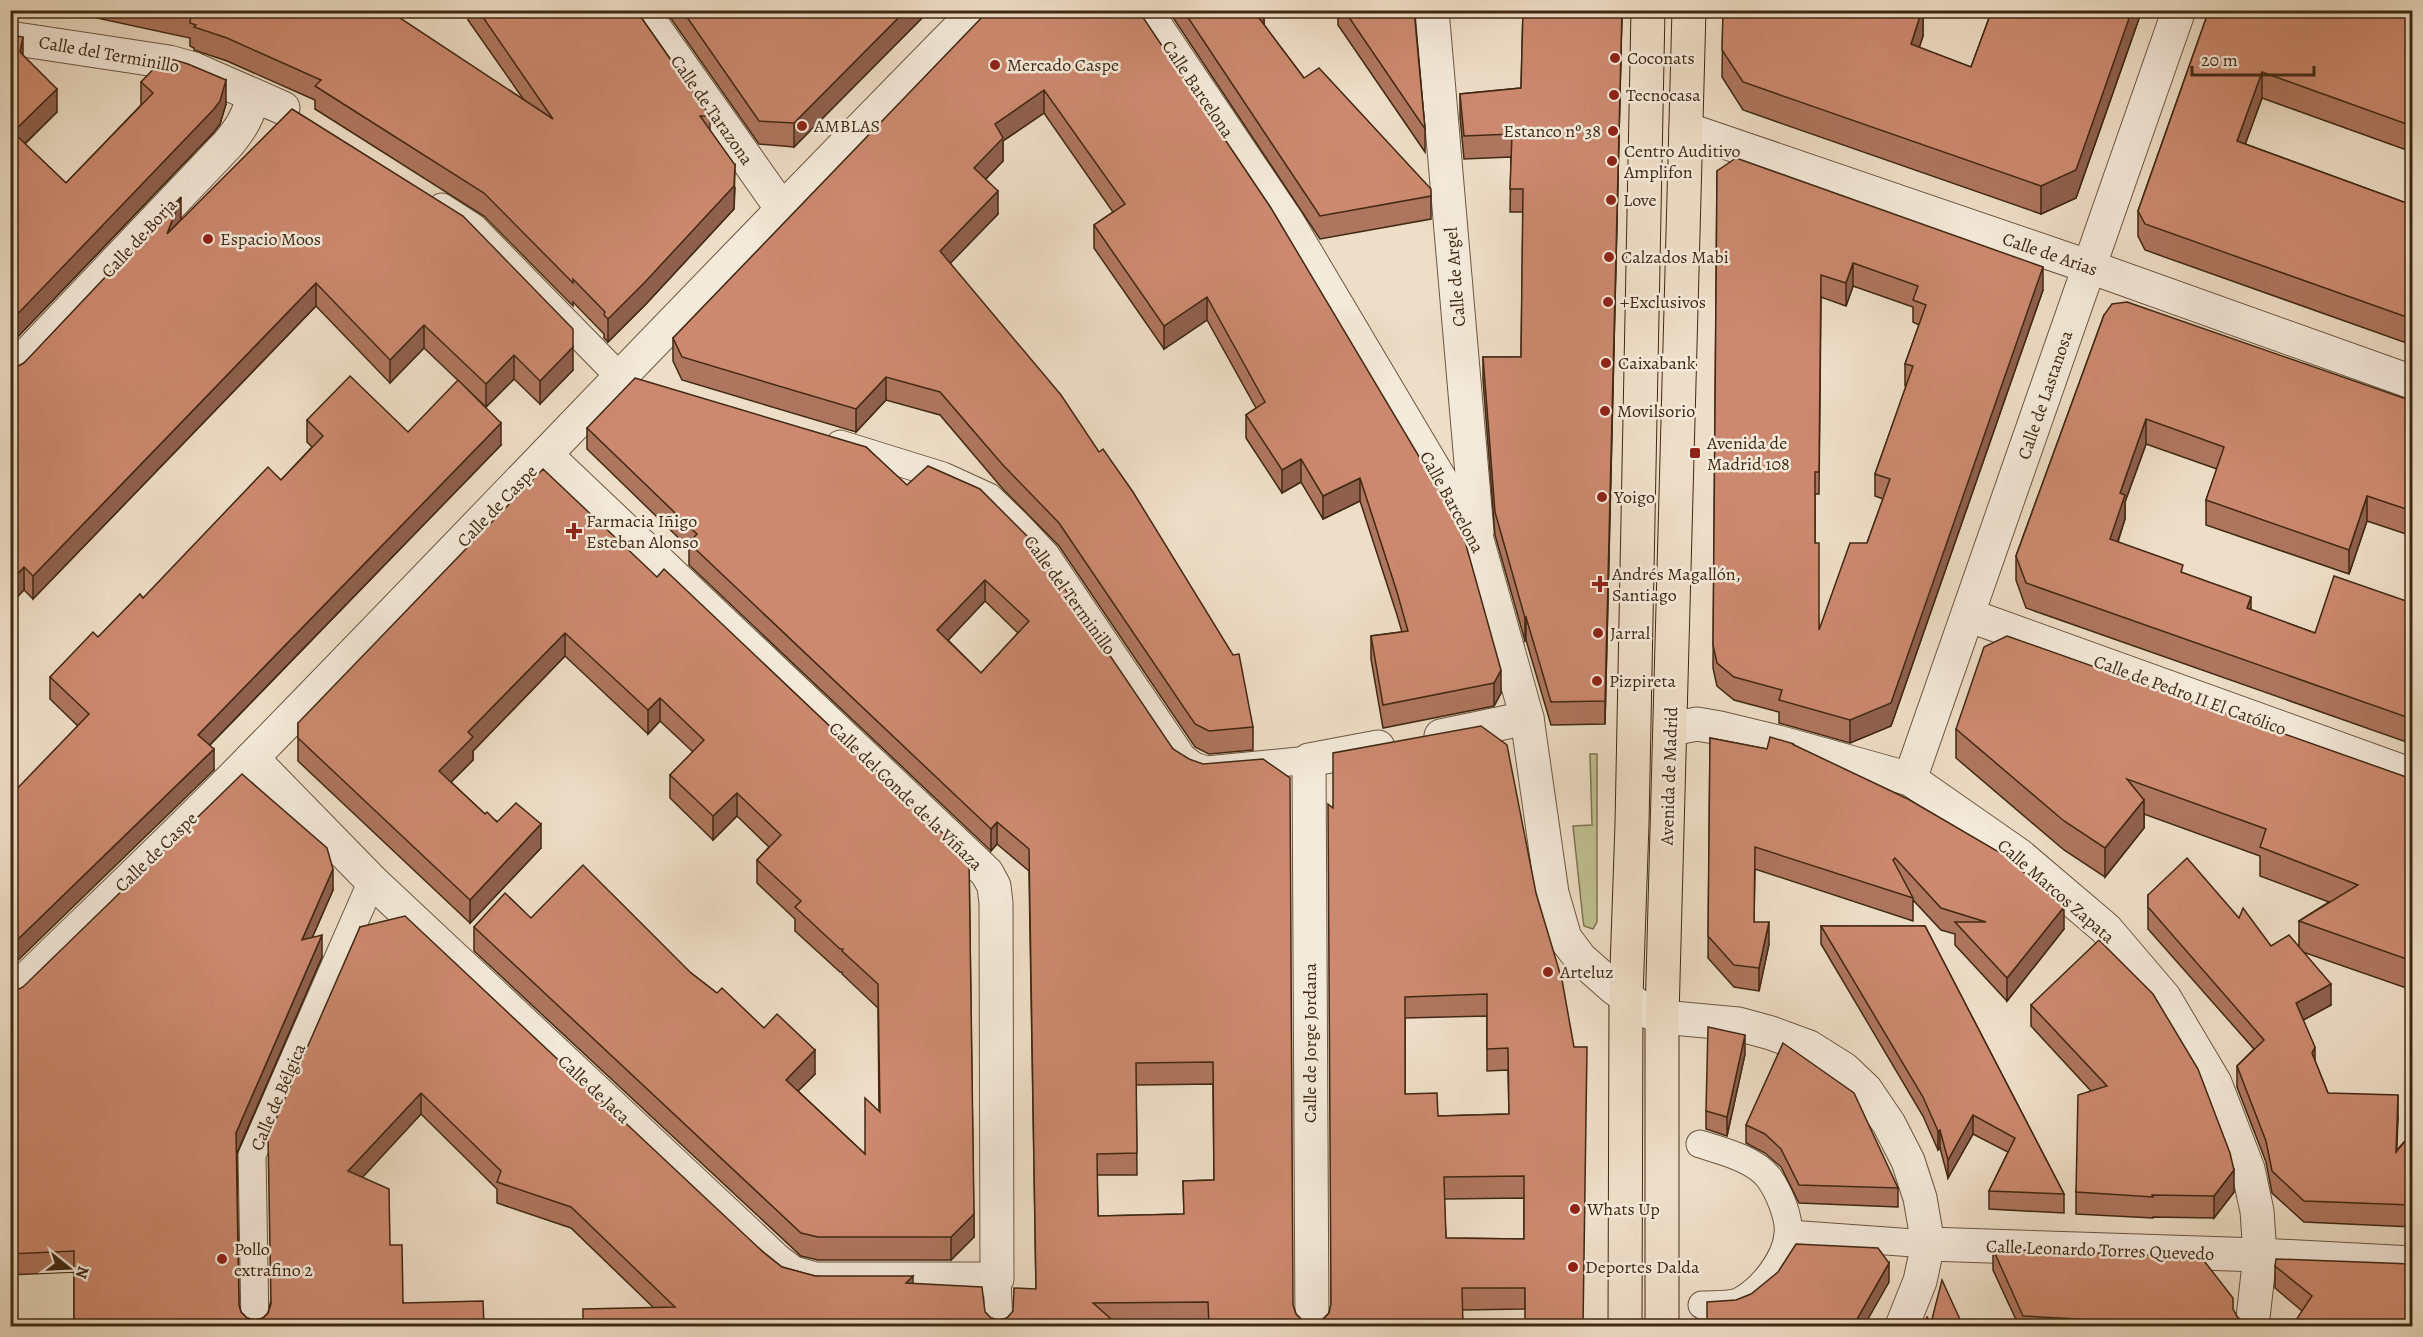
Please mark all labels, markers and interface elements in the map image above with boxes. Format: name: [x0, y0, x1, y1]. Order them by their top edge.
street label: Calle del Terminillo: [37, 30, 181, 78]
street label: Calle Barcelona: [1156, 35, 1240, 143]
scale bar: [2192, 39, 2314, 77]
place label: Coconats: [1627, 46, 1695, 70]
text: 20 m: [2201, 48, 2238, 72]
street label: Calle de Tarazona: [665, 50, 759, 170]
marker: Coconats: [1608, 51, 1622, 65]
place label: Mercado Caspe: [1007, 53, 1119, 77]
marker: Mercado Caspe: [988, 58, 1002, 72]
place label: Tecnocasa: [1626, 83, 1701, 107]
marker: Tecnocasa: [1607, 88, 1621, 102]
place label: AMBLAS: [813, 114, 880, 138]
marker: AMBLAS: [795, 119, 809, 133]
place label: Estanco nº 38: [1503, 119, 1601, 143]
marker: Estanco nº 38: [1606, 124, 1620, 138]
place label: Centro Auditivo Amplifon: [1623, 139, 1740, 184]
marker: Centro Auditivo Amplifon: [1605, 154, 1619, 168]
place label: Love: [1623, 188, 1657, 212]
street label: Calle de Borja: [96, 193, 183, 283]
marker: Love: [1604, 193, 1618, 207]
street label: Calle de Argel: [1439, 226, 1471, 328]
place label: Espacio Moos: [220, 227, 321, 251]
street label: Calle de Arias: [1999, 227, 2101, 281]
marker: Espacio Moos: [201, 232, 215, 246]
place label: Calzados Mabi: [1621, 245, 1729, 269]
marker: Calzados Mabi: [1602, 250, 1616, 264]
place label: +Exclusivos: [1620, 290, 1706, 314]
marker: +Exclusivos: [1601, 295, 1615, 309]
street label: Calle de Lastanosa: [2012, 327, 2079, 463]
place label: Caixabank: [1618, 351, 1696, 375]
marker: Caixabank: [1599, 356, 1613, 370]
place label: Movilsorio: [1617, 399, 1695, 423]
marker: Movilsorio: [1598, 404, 1612, 418]
place label: Avenida de Madrid 108: [1706, 431, 1790, 476]
marker: Avenida de Madrid 108: [1688, 446, 1702, 460]
street label: Calle Barcelona: [1414, 447, 1490, 558]
street label: Calle de Caspe: [452, 460, 542, 552]
place label: Yoigo: [1613, 485, 1655, 509]
marker: Yoigo: [1595, 490, 1609, 504]
place label: Farmacia Iñigo Esteban Alonso: [586, 509, 698, 554]
marker: Farmacia Iñigo Esteban Alonso: [567, 524, 581, 538]
street label: Calle del Terminillo: [1018, 530, 1122, 660]
place label: Andrés Magallón, Santiago: [1611, 562, 1741, 607]
marker: Andrés Magallón, Santiago: [1593, 577, 1607, 591]
place label: Jarral: [1610, 621, 1651, 645]
marker: Jarral: [1591, 626, 1605, 640]
street label: Calle de Pedro II El Católico: [2091, 649, 2289, 741]
place label: Pizpireta: [1609, 669, 1676, 693]
marker: Pizpireta: [1590, 674, 1604, 688]
street label: Avenida de Madrid: [1655, 706, 1683, 847]
street label: Calle del Conde de la Viñaza: [824, 716, 988, 876]
street label: Calle de Caspe: [110, 807, 202, 897]
street label: Calle Marcos Zapata: [1992, 833, 2120, 949]
place label: Arteluz: [1559, 960, 1613, 984]
street label: Calle de Jorge Jordana: [1298, 962, 1322, 1123]
marker: Arteluz: [1541, 965, 1555, 979]
street label: Calle de Bélgica: [245, 1039, 312, 1154]
street label: Calle de Jaca: [553, 1049, 636, 1129]
place label: Whats Up: [1586, 1197, 1660, 1221]
marker: Whats Up: [1568, 1202, 1582, 1216]
street label: Calle Leonardo Torres Quevedo: [1985, 1234, 2215, 1266]
place label: Pollo extrafino 2: [234, 1237, 313, 1282]
north arrow: [39, 1238, 99, 1298]
marker: Pollo extrafino 2: [215, 1252, 229, 1266]
place label: Deportes Dalda: [1585, 1255, 1700, 1279]
marker: Deportes Dalda: [1566, 1260, 1580, 1274]
text: N: [70, 1263, 95, 1282]

